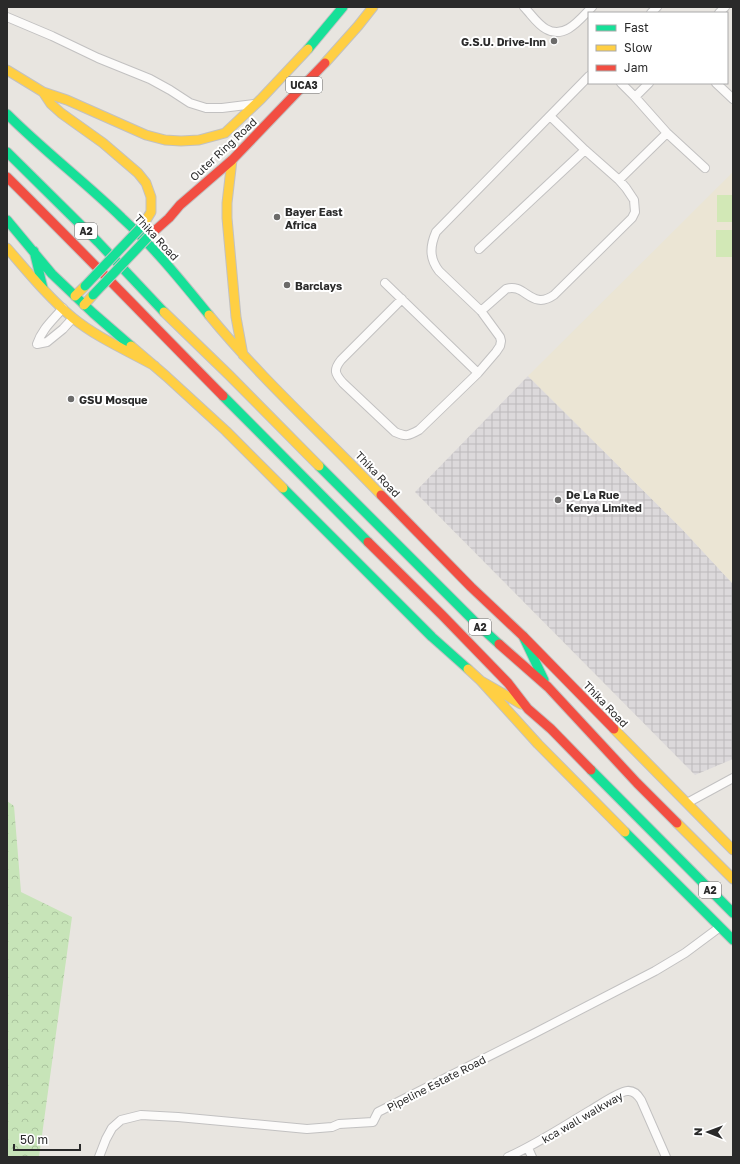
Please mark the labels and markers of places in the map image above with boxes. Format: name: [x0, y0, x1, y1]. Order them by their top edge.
place label: G.S.U. Drive-Inn: [461, 35, 546, 48]
marker: G.S.U. Drive-Inn: [549, 36, 559, 46]
place label: Bayer East Africa: [285, 205, 343, 231]
marker: Bayer East Africa: [272, 212, 282, 222]
place label: Barclays: [295, 279, 342, 292]
marker: Barclays: [282, 280, 292, 290]
place label: GSU Mosque: [79, 393, 148, 406]
marker: GSU Mosque: [66, 394, 76, 404]
place label: De La Rue Kenya Limited: [566, 488, 642, 514]
marker: De La Rue Kenya Limited: [553, 495, 563, 505]

